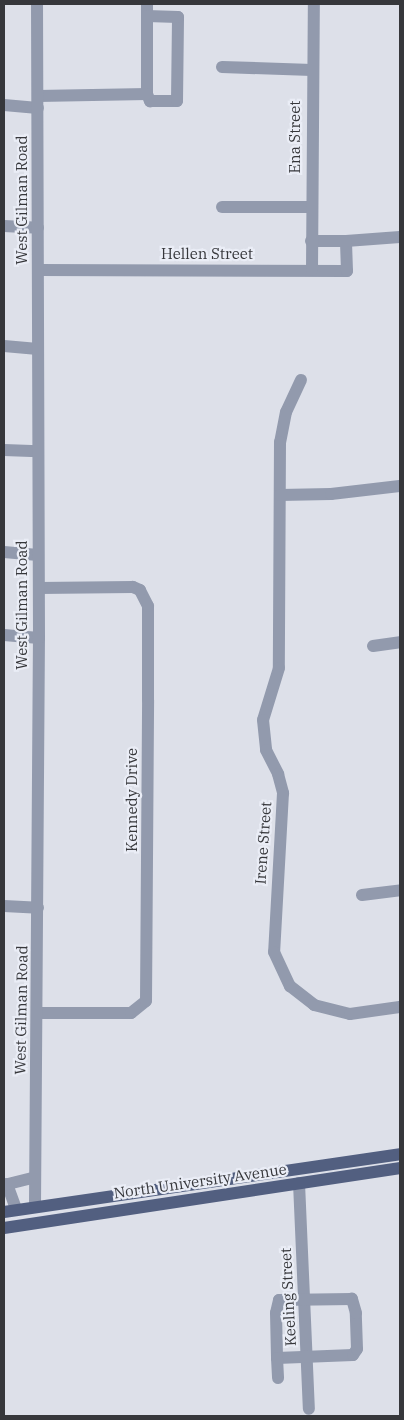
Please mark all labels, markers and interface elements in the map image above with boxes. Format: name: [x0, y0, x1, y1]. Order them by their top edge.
street label: Ena Street: [286, 100, 304, 174]
street label: West Gilman Road: [13, 135, 31, 265]
street label: Hellen Street: [161, 245, 253, 263]
street label: West Gilman Road: [13, 540, 31, 670]
street label: Kennedy Drive: [123, 748, 141, 852]
street label: Irene Street: [251, 801, 275, 885]
street label: West Gilman Road: [11, 945, 31, 1075]
street label: North University Avenue: [112, 1160, 288, 1202]
street label: Keeling Street: [276, 1247, 300, 1347]

